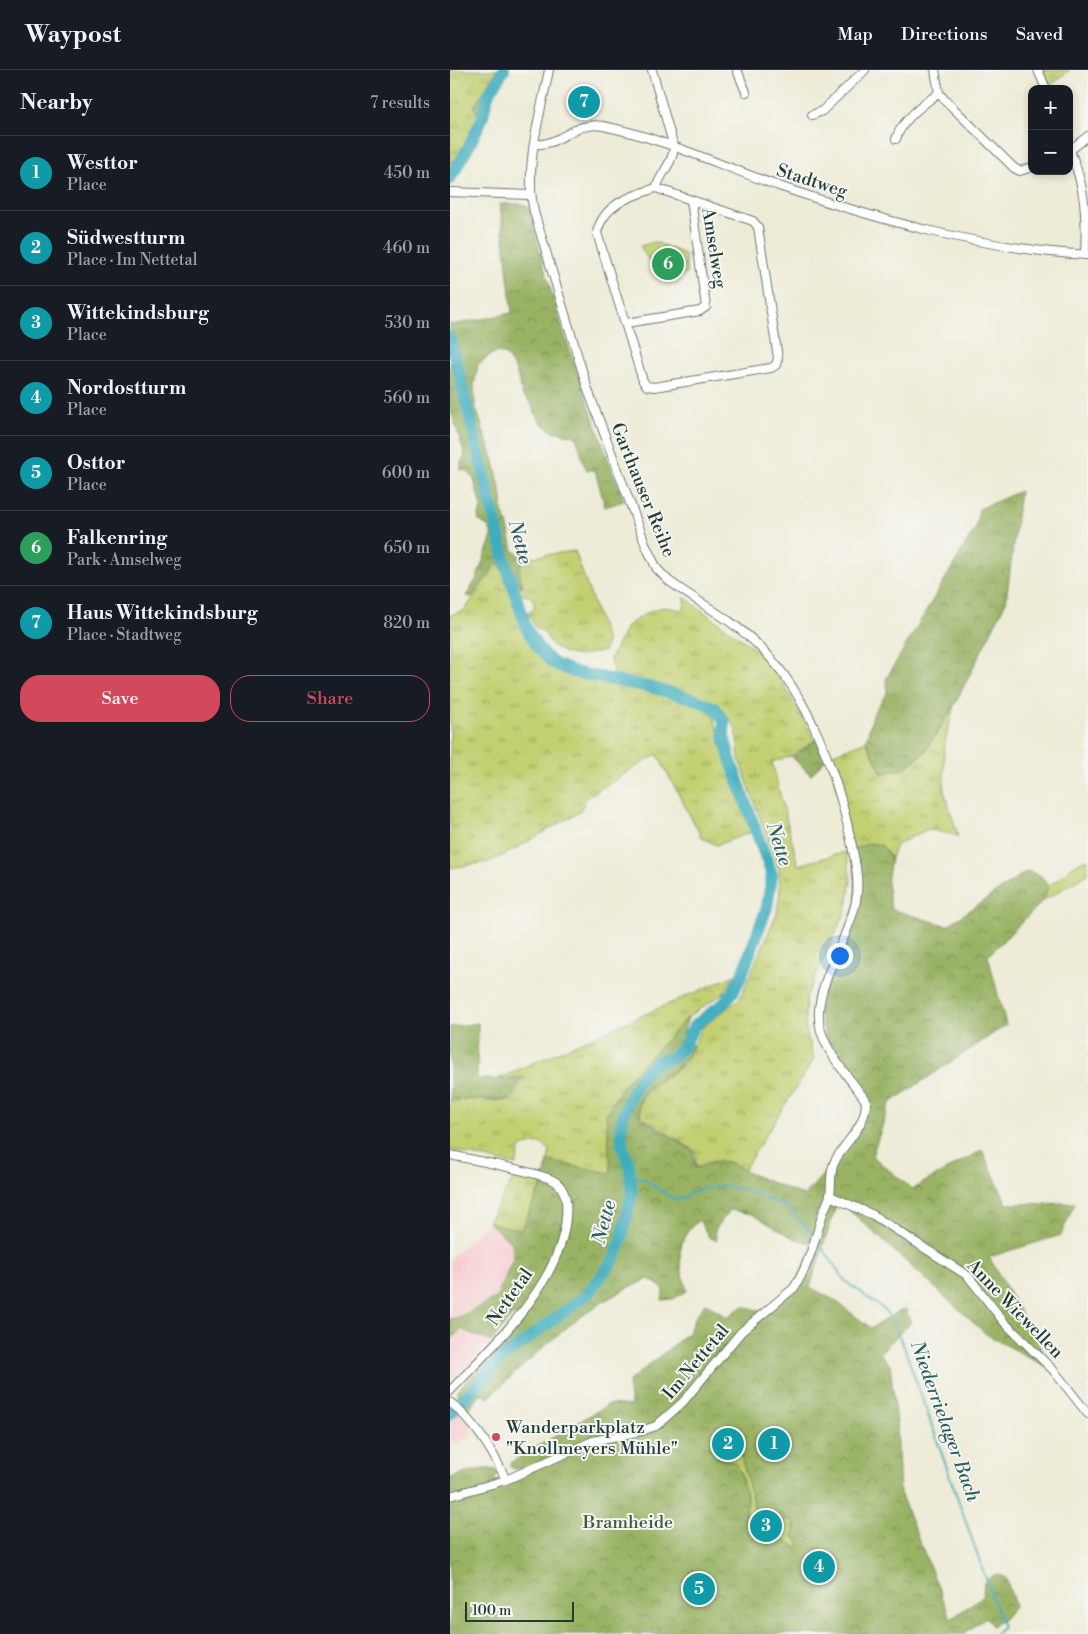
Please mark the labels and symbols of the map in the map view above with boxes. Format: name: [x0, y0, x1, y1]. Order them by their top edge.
pin: 7: [568, 83, 600, 121]
street label: Stadtweg: [774, 159, 851, 203]
street label: Amselweg: [696, 205, 732, 291]
pin: 6: [652, 245, 684, 283]
street label: Garthauser Reihe: [606, 419, 680, 561]
water label: Nette: [502, 516, 537, 567]
water label: Nette: [760, 818, 797, 869]
your location: [827, 943, 853, 969]
water label: Nette: [586, 1197, 621, 1248]
street label: Anne Wiewellen: [961, 1254, 1068, 1364]
street label: Nettetal: [482, 1263, 538, 1330]
street label: Im Nettetal: [658, 1319, 735, 1404]
water label: Niederrielager Bach: [904, 1336, 985, 1505]
place label: Wanderparkplatz "Knollmeyers Mühle": [505, 1416, 678, 1460]
pin: 2: [712, 1425, 744, 1463]
pin: 1: [758, 1425, 790, 1463]
marker: Wanderparkplatz "Knollmeyers Mühle": [490, 1431, 502, 1443]
pin: 3: [750, 1507, 782, 1545]
park label: Bramheide: [582, 1511, 673, 1534]
pin: 4: [803, 1548, 835, 1586]
pin: 5: [683, 1570, 715, 1608]
scale bar: [465, 1599, 574, 1622]

